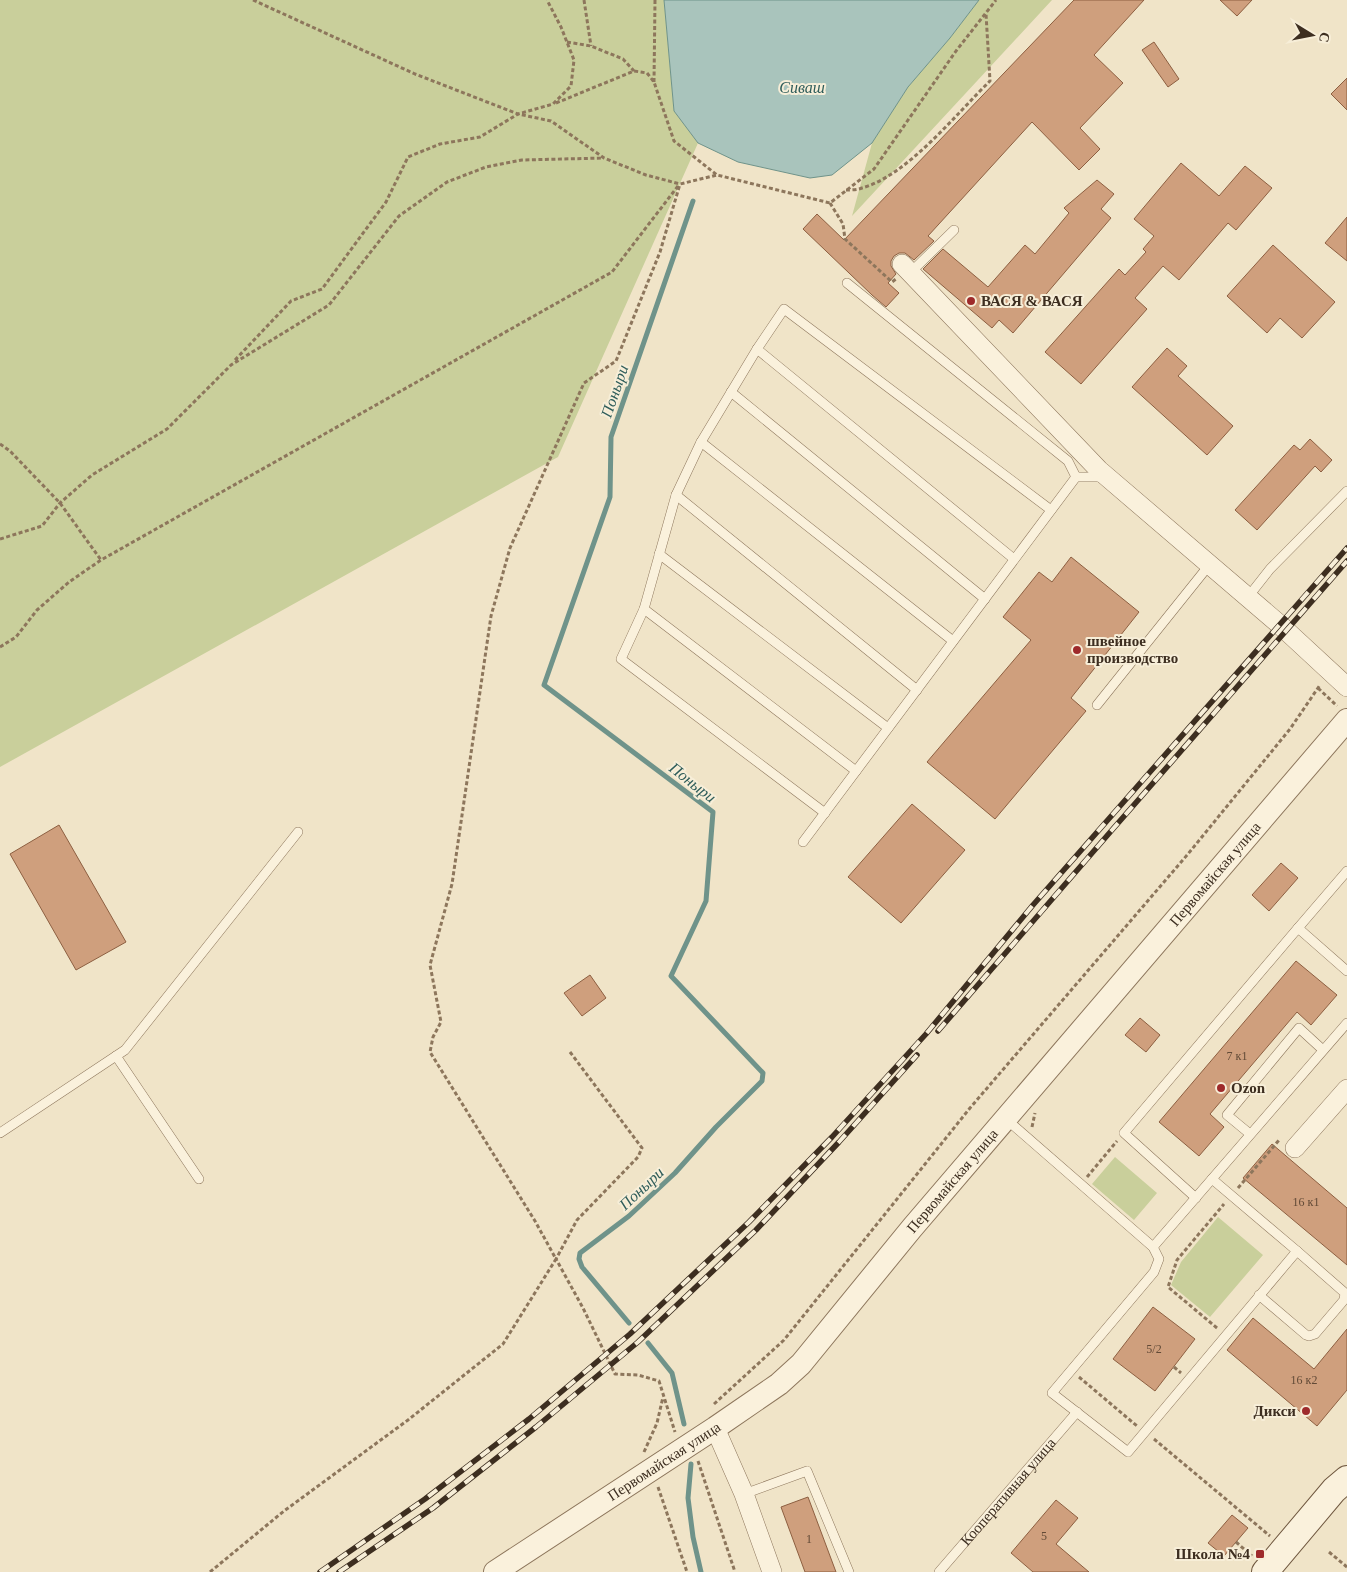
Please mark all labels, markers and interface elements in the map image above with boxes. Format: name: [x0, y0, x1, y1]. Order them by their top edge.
north arrow: [1287, 10, 1337, 60]
text: С: [1316, 31, 1333, 43]
water label: Сиваш: [779, 79, 825, 96]
place label: ВАСЯ & ВАСЯ: [981, 293, 1083, 309]
marker: ВАСЯ & ВАСЯ: [965, 295, 977, 307]
water label: Поныри: [597, 363, 632, 421]
place label: швейное производство: [1087, 633, 1178, 666]
marker: швейное производство: [1071, 644, 1083, 656]
water label: Поныри: [665, 758, 719, 807]
street label: Первомайская улица: [1166, 819, 1264, 929]
house number: 7 к1: [1227, 1049, 1247, 1063]
place label: Ozon: [1231, 1080, 1266, 1096]
marker: Ozon: [1215, 1082, 1227, 1094]
street label: Первомайская улица: [904, 1125, 1001, 1236]
water label: Поныри: [615, 1164, 668, 1215]
house number: 16 к1: [1293, 1195, 1319, 1209]
house number: 5/2: [1146, 1342, 1162, 1356]
house number: 16 к2: [1291, 1373, 1317, 1387]
place label: Дикси: [1253, 1403, 1296, 1419]
marker: Дикси: [1300, 1405, 1312, 1417]
street label: Первомайская улица: [605, 1419, 724, 1504]
street label: Кооперативная улица: [957, 1434, 1059, 1549]
house number: 5: [1041, 1529, 1047, 1543]
house number: 1: [806, 1532, 812, 1546]
place label: Школа №4: [1176, 1546, 1250, 1562]
marker: Школа №4: [1254, 1548, 1266, 1560]

